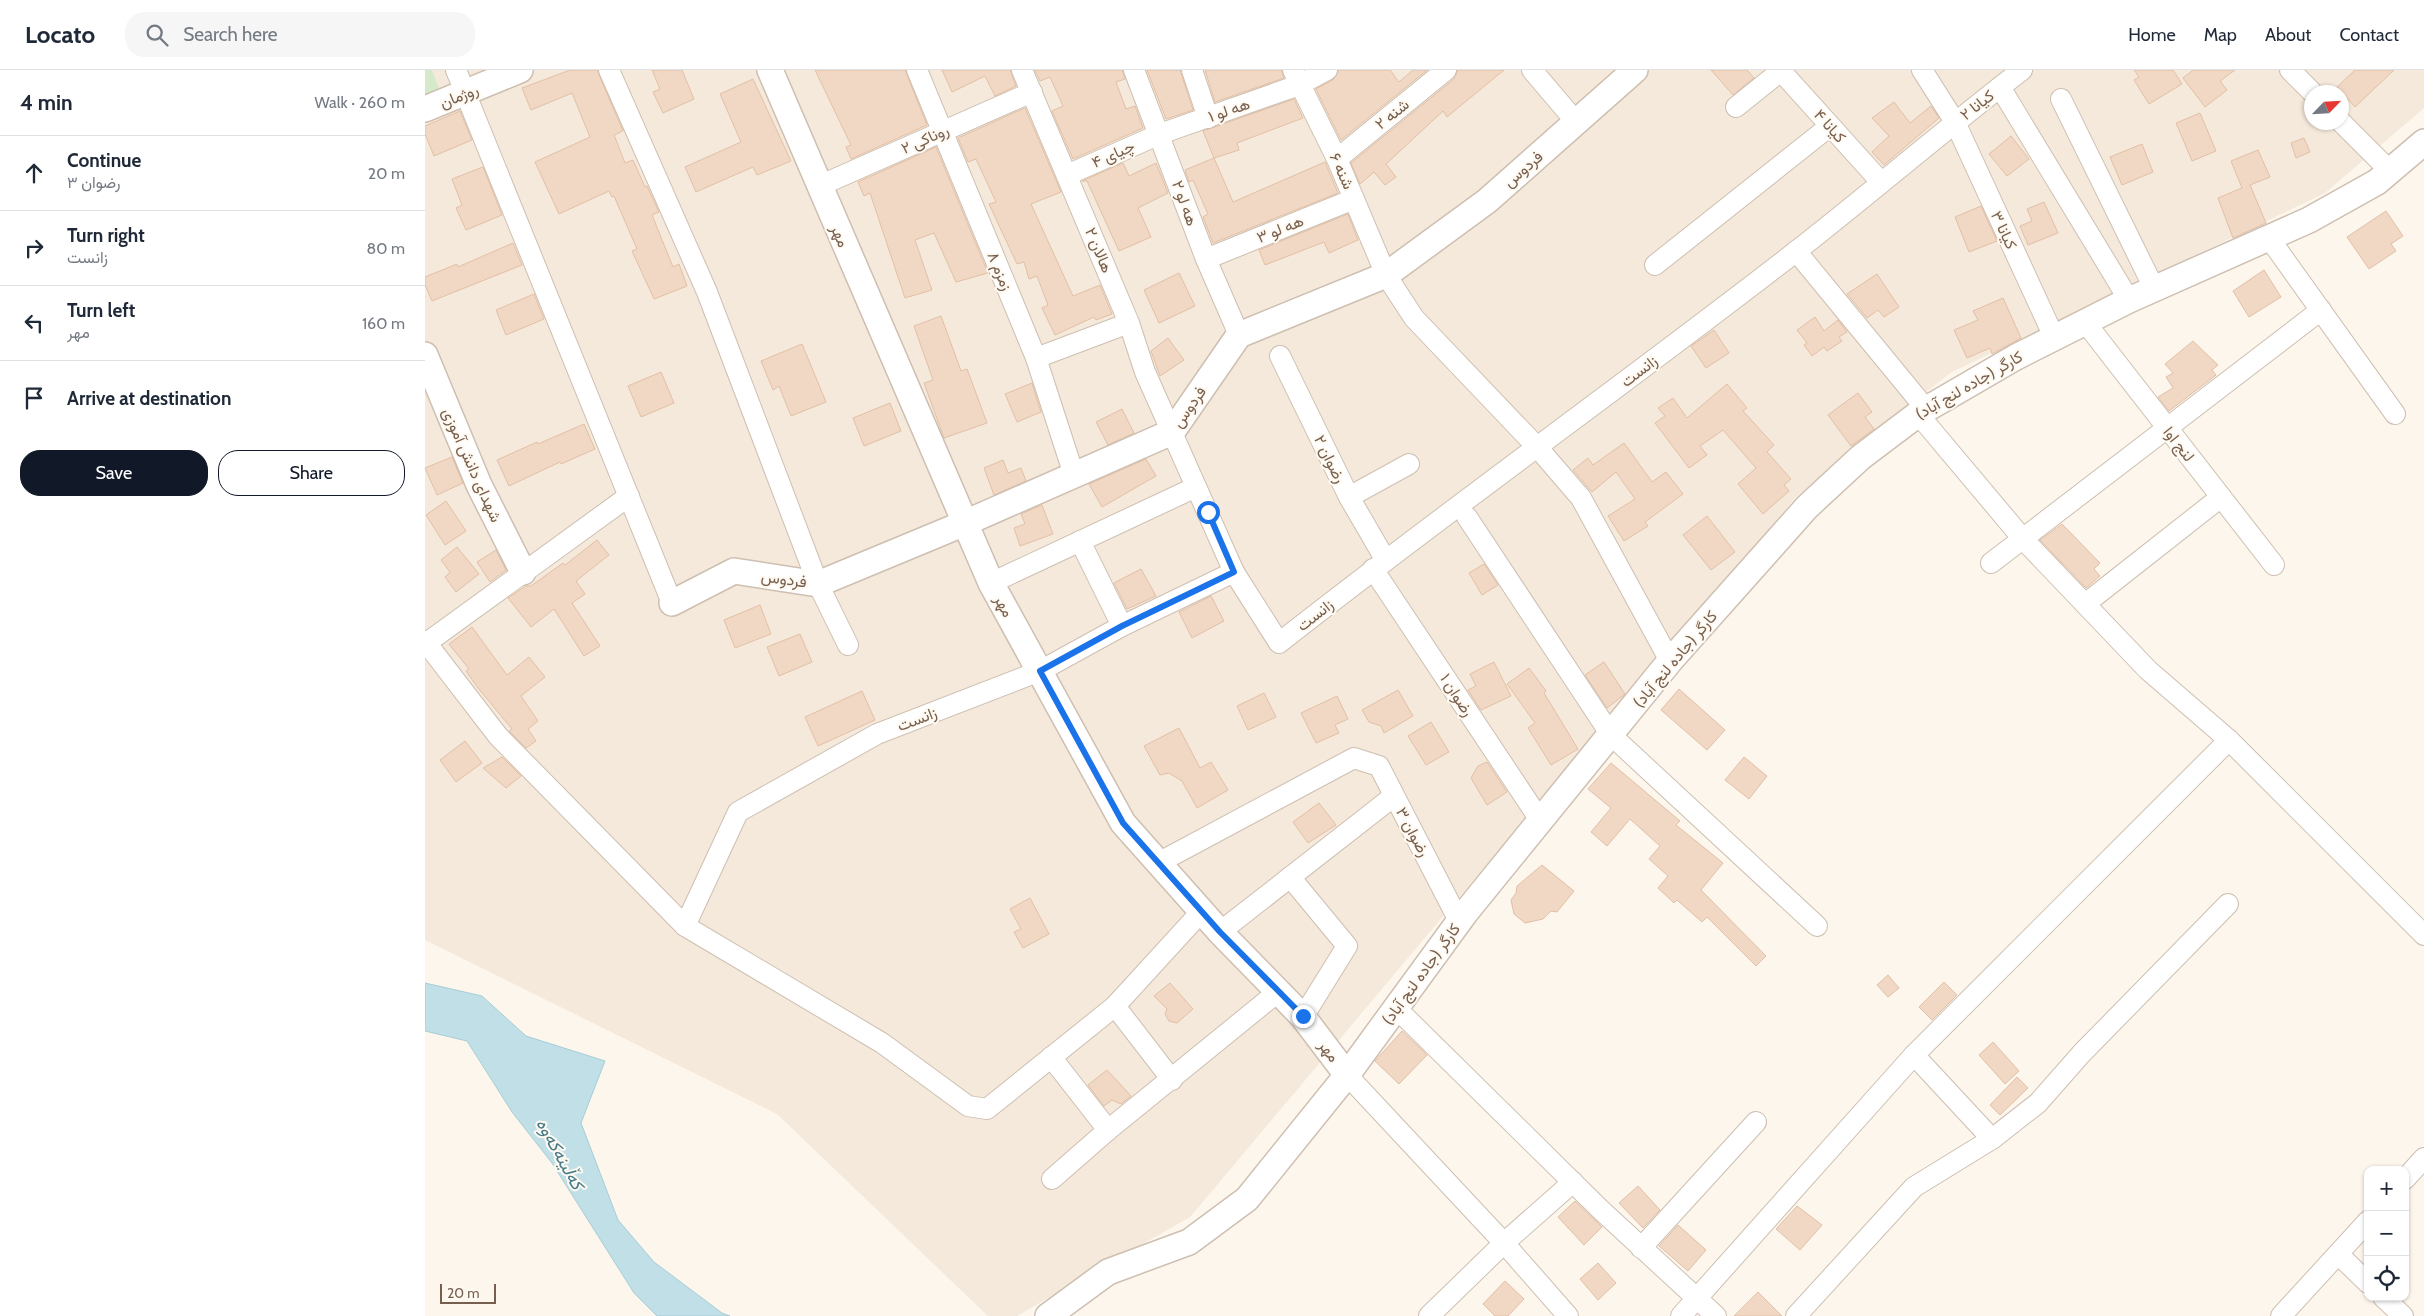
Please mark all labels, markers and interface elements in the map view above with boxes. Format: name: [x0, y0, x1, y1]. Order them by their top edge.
search box: [125, 12, 475, 57]
text: Locato: [25, 20, 95, 49]
icon: search: [143, 21, 171, 49]
text: Search here: [183, 23, 278, 46]
text: Home: [2128, 24, 2176, 46]
text: Map: [2204, 24, 2237, 46]
text: About: [2265, 24, 2311, 46]
text: Contact: [2339, 24, 2399, 46]
street label: روژمان: [437, 80, 482, 113]
north arrow: [2304, 85, 2349, 130]
street label: کیانا ۲: [1956, 86, 1998, 124]
text: 4 min: [20, 90, 73, 115]
text: Walk · 260 m: [315, 93, 405, 112]
street label: هه لو ۱: [1206, 94, 1253, 127]
street label: شنه ۲: [1371, 95, 1413, 133]
street label: کیانا ۴: [1810, 105, 1850, 147]
street label: روناکی ۲: [898, 120, 952, 159]
street label: چیای ۴: [1089, 136, 1138, 174]
street label: فردوس: [1499, 147, 1547, 192]
text: Continue: [67, 149, 141, 172]
street label: شنه ۶: [1326, 150, 1358, 192]
icon: ahead: [20, 159, 48, 187]
text: 20 m: [368, 164, 405, 183]
text: رضوان ۳: [67, 173, 120, 192]
street label: هه لو ۲: [1167, 178, 1202, 229]
street label: کیانا ۳: [1987, 208, 2021, 252]
street label: هه لو ۳: [1254, 211, 1307, 248]
street label: مهر: [825, 221, 853, 251]
text: Turn right: [67, 224, 145, 247]
street label: هالان ۲: [1081, 225, 1117, 275]
icon: right: [20, 234, 48, 262]
text: 80 m: [367, 239, 405, 258]
text: زانست: [67, 248, 108, 267]
street label: زمزم ۸: [983, 249, 1016, 294]
text: Turn left: [67, 299, 135, 322]
icon: left: [20, 309, 48, 337]
text: 160 m: [362, 314, 405, 333]
text: مهر: [67, 323, 90, 342]
street label: کارگر (جاده لنج آباد): [1912, 347, 2027, 425]
street label: زانست: [1617, 351, 1662, 392]
street label: فردوس: [1168, 383, 1211, 432]
icon: arrive: [20, 384, 48, 412]
text: Arrive at destination: [67, 387, 231, 410]
street label: شهدای دانش آموزی: [437, 405, 506, 526]
street label: لنج اوا: [2158, 423, 2199, 467]
street label: رضوان ۲: [1309, 432, 1350, 487]
button: Save: [20, 450, 208, 496]
button: Share: [218, 450, 405, 496]
route start: [1197, 501, 1220, 524]
street label: فردوس: [760, 566, 808, 593]
street label: مهر: [989, 591, 1018, 621]
street label: زانست: [1293, 595, 1338, 636]
street label: کارگر (جاده لنج آباد): [1629, 607, 1723, 713]
street label: رضوان ۱: [1435, 670, 1478, 721]
street label: زانست: [894, 703, 940, 736]
street label: رضوان ۳: [1391, 804, 1434, 861]
street label: کارگر (جاده لنج آباد): [1378, 920, 1466, 1030]
route end: [1292, 1005, 1315, 1028]
street label: مهر: [1313, 1035, 1343, 1066]
water label: کەڵینەکەوە: [531, 1114, 590, 1196]
map controls: [2364, 1166, 2409, 1301]
button: +: [2364, 1166, 2409, 1211]
button: −: [2364, 1211, 2409, 1256]
button: locate: [2364, 1256, 2409, 1301]
scale bar: [440, 1281, 496, 1304]
text: 20 m: [447, 1284, 480, 1302]

